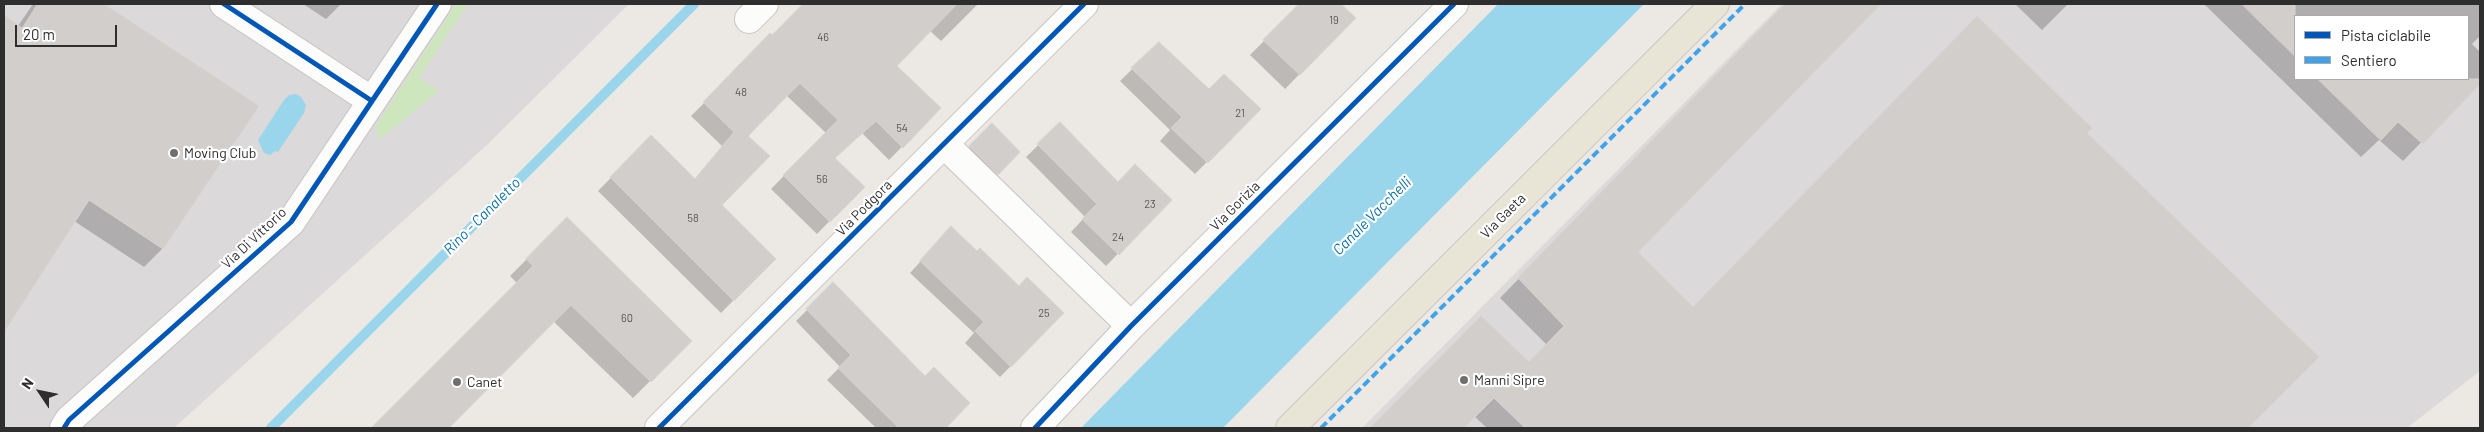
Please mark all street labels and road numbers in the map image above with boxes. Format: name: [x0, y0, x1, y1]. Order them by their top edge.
street label: Via Podgora: [832, 176, 896, 240]
street label: Via Gorizia: [1207, 178, 1263, 234]
street label: Via Gaeta: [1477, 190, 1529, 242]
street label: Via Di Vittorio: [218, 204, 290, 272]

